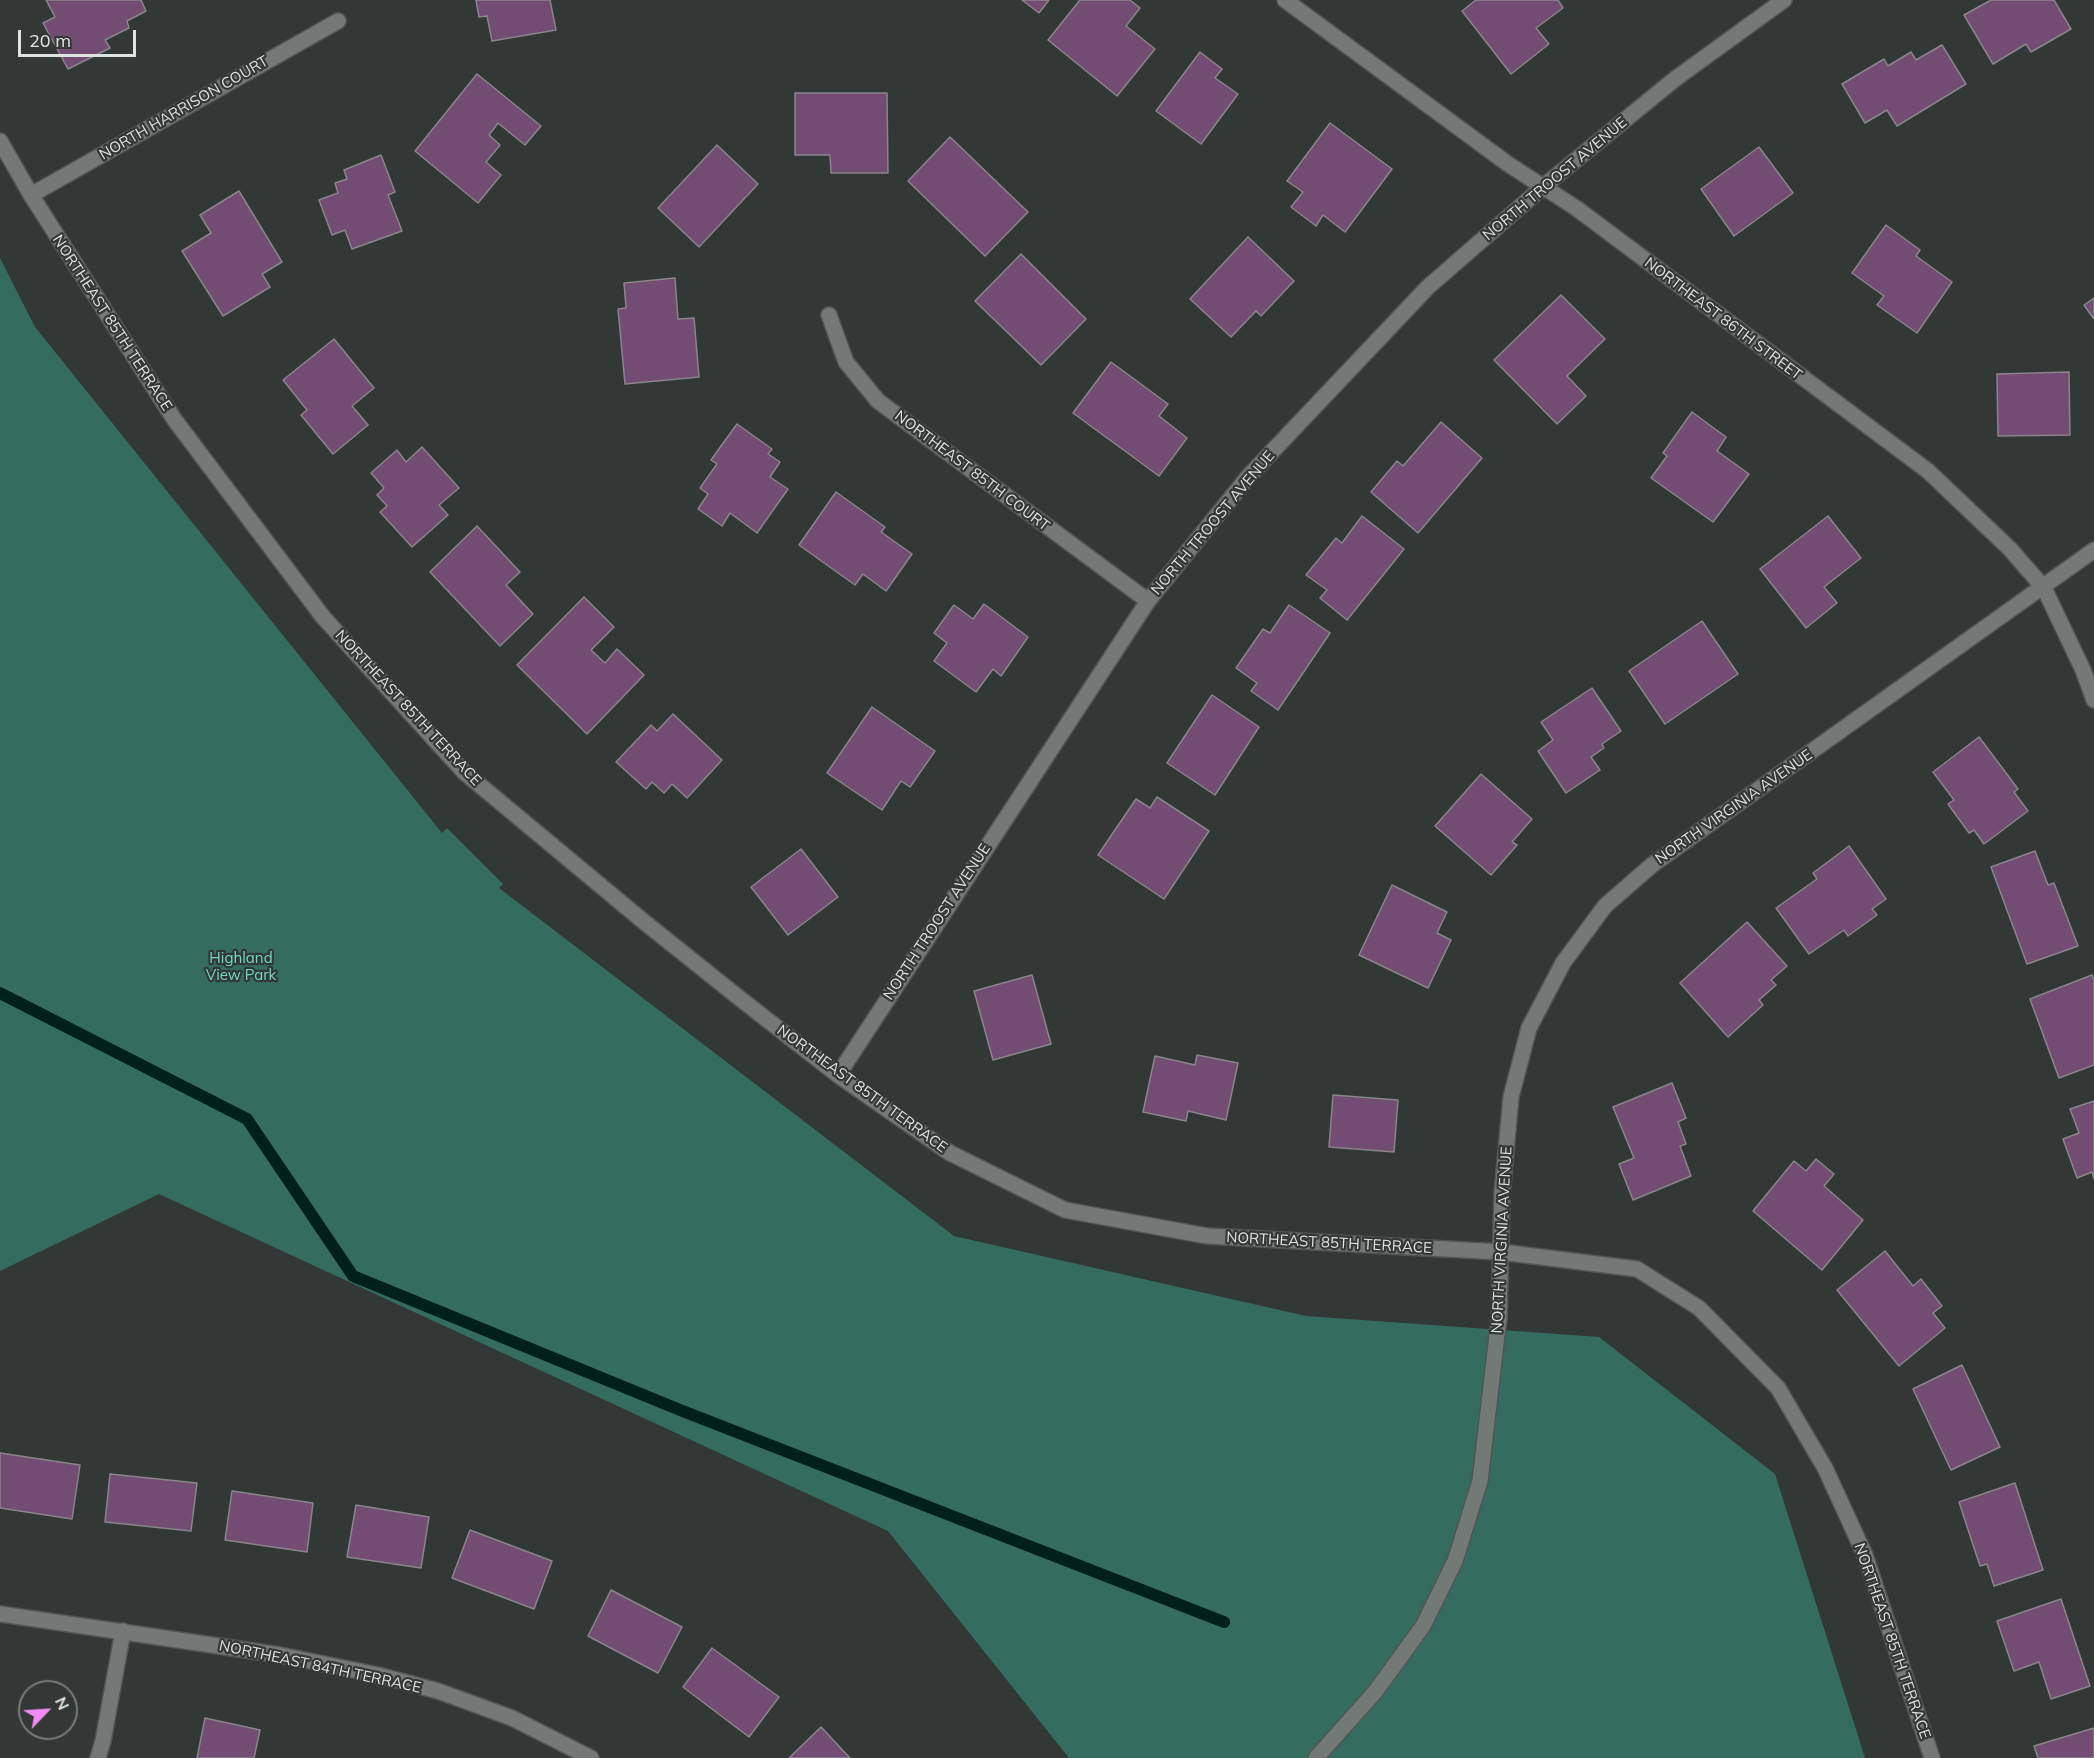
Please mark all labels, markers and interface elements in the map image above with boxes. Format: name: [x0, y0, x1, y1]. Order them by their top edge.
scale bar: [21, 18, 140, 56]
text: 20 m: [29, 29, 71, 52]
street label: NORTH HARRISON COURT: [96, 52, 272, 164]
street label: NORTH TROOST AVENUE: [1479, 113, 1631, 245]
street label: NORTHEAST 85TH TERRACE: [48, 232, 176, 414]
street label: NORTHEAST 86TH STREET: [1641, 254, 1805, 384]
street label: NORTHEAST 85TH COURT: [891, 407, 1053, 535]
street label: NORTH TROOST AVENUE: [1147, 447, 1279, 599]
street label: NORTHEAST 85TH TERRACE: [331, 627, 485, 789]
street label: NORTH VIRGINIA AVENUE: [1652, 746, 1816, 868]
street label: NORTH TROOST AVENUE: [880, 841, 994, 1003]
park label: Highland View Park: [206, 949, 276, 984]
street label: NORTHEAST 85TH TERRACE: [773, 1021, 951, 1157]
street label: NORTH VIRGINIA AVENUE: [1488, 1146, 1516, 1334]
street label: NORTHEAST 85TH TERRACE: [1226, 1229, 1432, 1257]
street label: NORTHEAST 85TH TERRACE: [1850, 1541, 1934, 1741]
street label: NORTHEAST 84TH TERRACE: [217, 1637, 423, 1697]
north arrow: [18, 1680, 78, 1740]
text: N: [51, 1694, 74, 1713]

